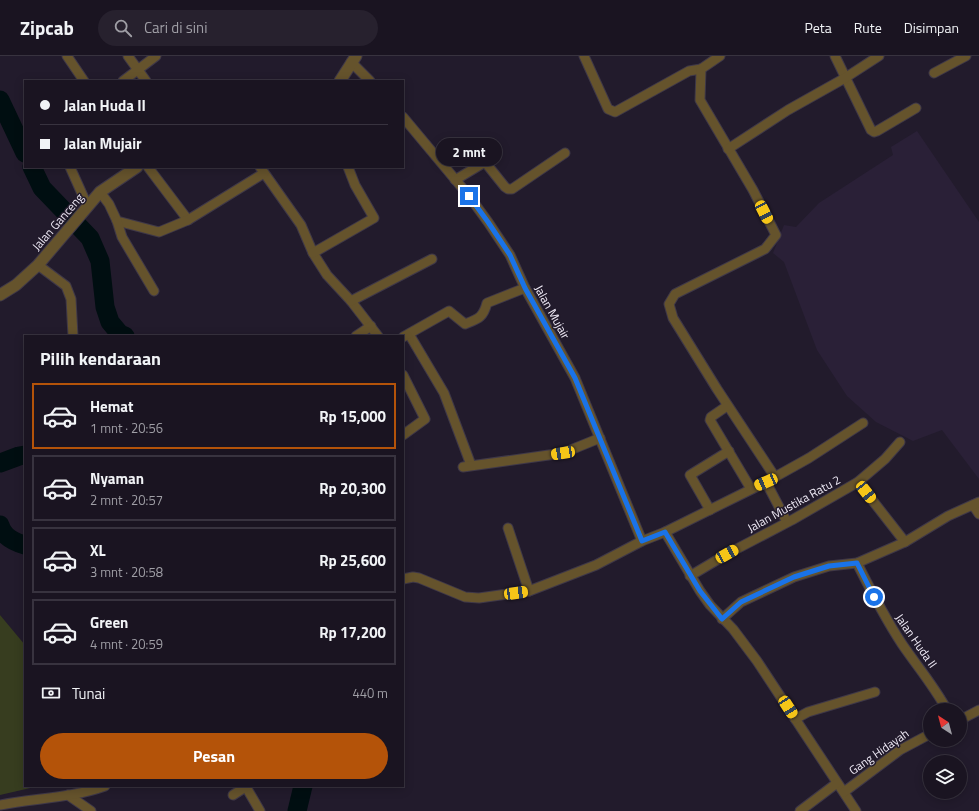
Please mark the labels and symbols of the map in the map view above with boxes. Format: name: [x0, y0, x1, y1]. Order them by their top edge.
callout: 2 mnt: [436, 138, 502, 166]
route end: [460, 187, 478, 205]
street label: Jalan Ganceng: [27, 189, 88, 255]
car: [753, 199, 775, 225]
street label: Jalan Mujair: [530, 281, 575, 342]
car: [550, 445, 576, 461]
street label: Jalan Mustika Ratu 2: [744, 470, 844, 537]
car: [753, 472, 779, 492]
car: [854, 479, 878, 505]
car: [714, 543, 740, 565]
car: [503, 585, 529, 601]
route start: [865, 588, 883, 606]
street label: Jalan Huda II: [891, 610, 942, 672]
car: [776, 694, 800, 720]
north arrow: [923, 703, 967, 747]
street label: Gang Hidayah: [845, 724, 913, 779]

